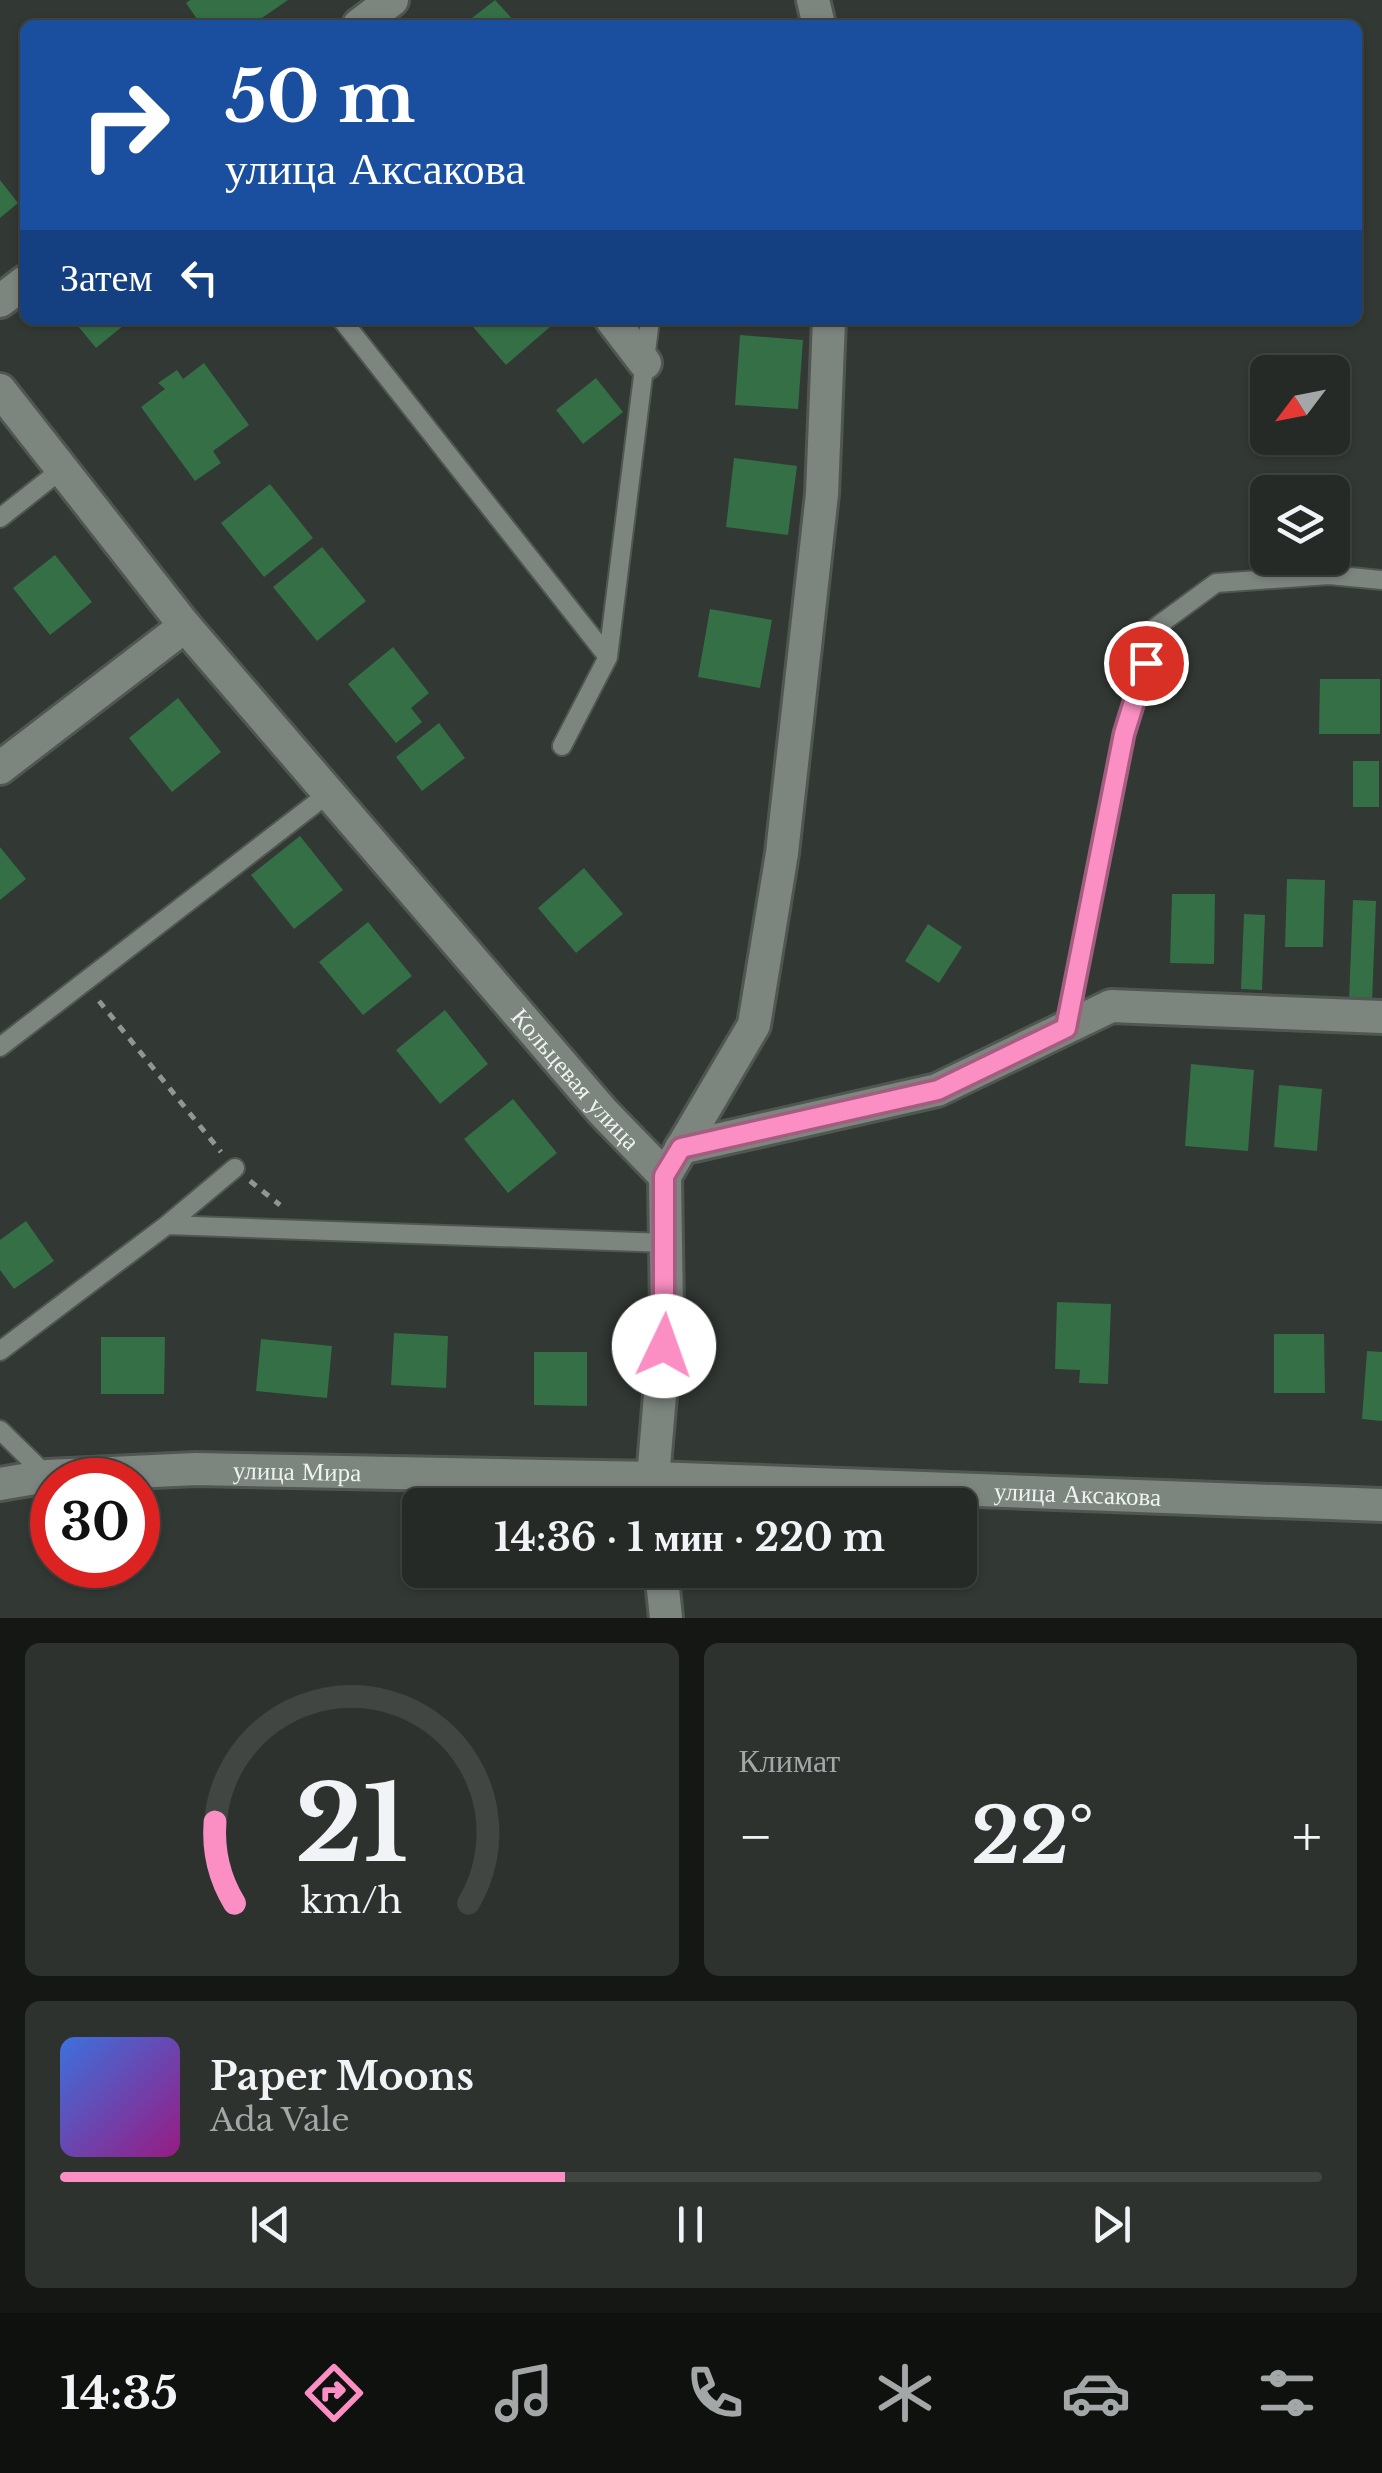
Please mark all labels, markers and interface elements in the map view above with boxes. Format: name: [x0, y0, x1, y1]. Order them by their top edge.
text: 50 m: [225, 54, 416, 141]
icon: right: [60, 60, 190, 190]
text: улица Аксакова: [225, 140, 525, 196]
icon: left: [172, 250, 227, 305]
text: Затем: [60, 254, 152, 301]
north arrow: [1250, 355, 1350, 455]
map controls: [1250, 355, 1350, 575]
button: layers: [1250, 475, 1350, 575]
pin: [1104, 621, 1189, 706]
icon: arrive: [1119, 636, 1174, 691]
street label: Кольцевая улица: [505, 1002, 646, 1157]
position arrow: [612, 1294, 716, 1398]
street label: улица Мира: [233, 1455, 362, 1488]
speed limit sign: 30: [30, 1458, 160, 1588]
street label: улица Аксакова: [994, 1476, 1162, 1513]
text: 14:36 · 1 мин · 220 m: [494, 1514, 885, 1561]
text: Климат: [739, 1741, 840, 1781]
text: 21: [295, 1760, 408, 1889]
text: 22°: [971, 1790, 1094, 1883]
text: −: [739, 1803, 773, 1871]
text: +: [1292, 1803, 1322, 1871]
text: km/h: [301, 1878, 402, 1923]
text: Paper Moons: [210, 2053, 474, 2100]
text: Ada Vale: [210, 2100, 350, 2140]
icon: previous: [243, 2197, 298, 2252]
icon: pause: [663, 2197, 718, 2252]
icon: next: [1084, 2197, 1139, 2252]
icon: directions: [299, 2358, 369, 2428]
icon: music: [489, 2358, 559, 2428]
icon: phone: [680, 2358, 750, 2428]
icon: climate: [870, 2358, 940, 2428]
icon: car: [1061, 2358, 1131, 2428]
icon: filters: [1252, 2358, 1322, 2428]
text: 14:35: [60, 2365, 178, 2421]

